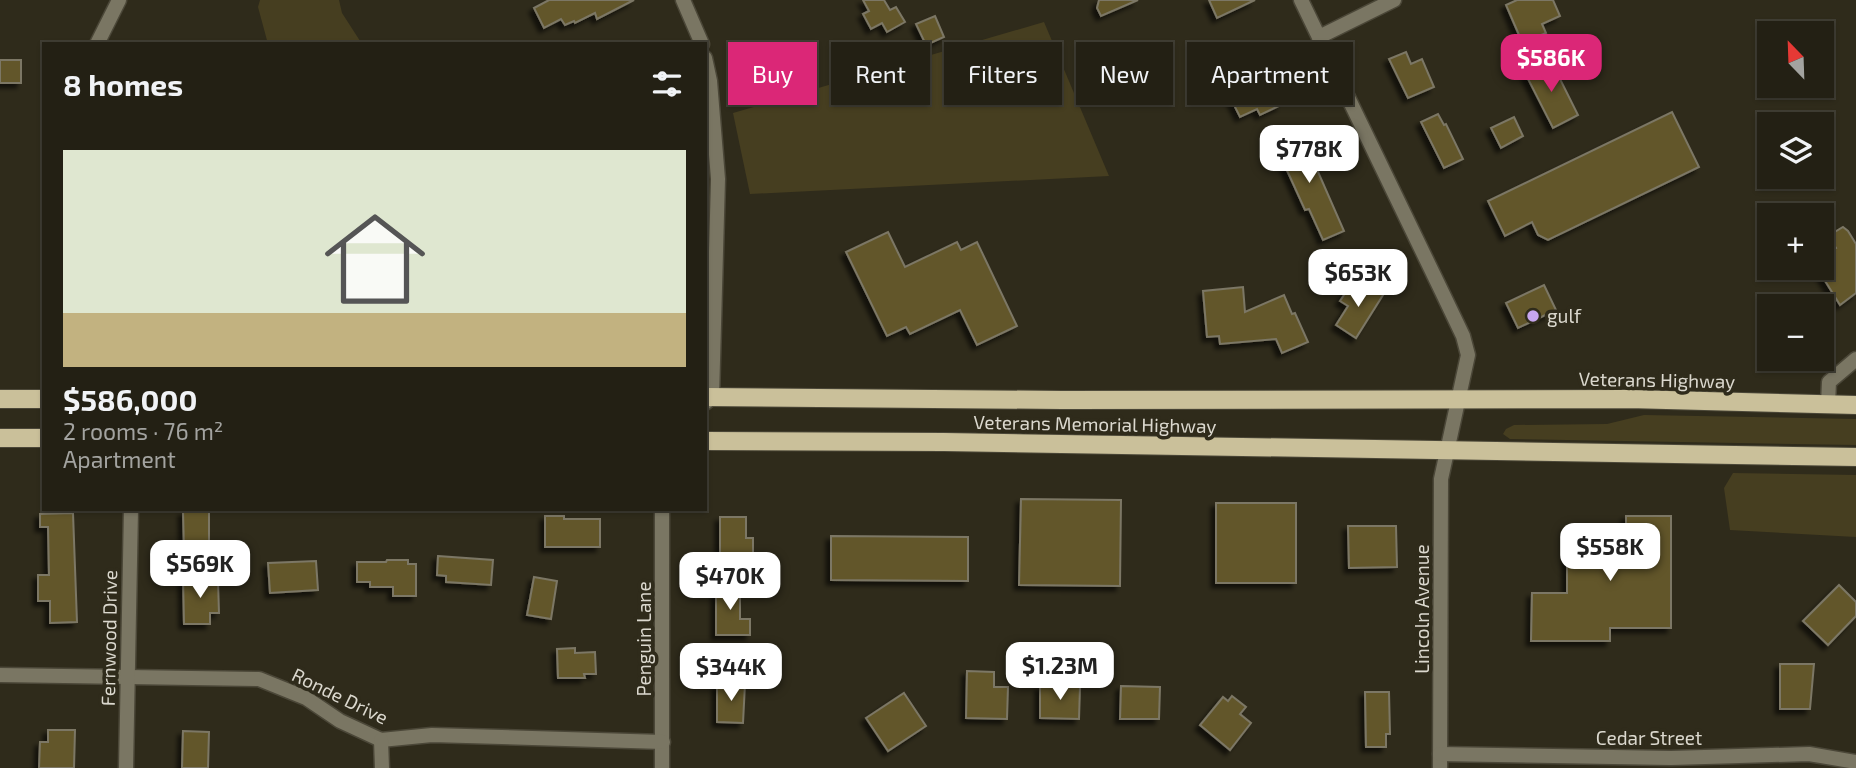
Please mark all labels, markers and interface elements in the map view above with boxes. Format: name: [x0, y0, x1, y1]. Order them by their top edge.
north arrow: [1757, 21, 1834, 98]
map controls: [1757, 21, 1834, 371]
pin: $586K: [1502, 34, 1600, 94]
chip: Buy: [728, 42, 817, 105]
chip: Rent: [831, 42, 930, 105]
chip: Filters: [944, 42, 1062, 105]
chip: New: [1076, 42, 1173, 105]
chip: Apartment: [1187, 42, 1353, 105]
text: $586K: [1517, 43, 1585, 71]
icon: filters: [648, 65, 686, 103]
text: 8 homes: [63, 66, 183, 102]
button: layers: [1757, 112, 1834, 189]
pin: $778K: [1260, 125, 1358, 185]
text: $778K: [1276, 134, 1342, 162]
icon: home: [312, 196, 438, 322]
button: +: [1757, 203, 1834, 280]
pin: $653K: [1309, 250, 1407, 309]
text: $653K: [1324, 258, 1392, 286]
button: −: [1757, 294, 1834, 371]
place label: gulf: [1547, 304, 1582, 327]
marker: gulf: [1525, 308, 1541, 324]
street label: Veterans Highway: [1579, 367, 1736, 392]
text: $586,000: [63, 381, 197, 417]
street label: Veterans Memorial Highway: [973, 410, 1217, 437]
text: 2 rooms · 76 m²: [63, 417, 223, 445]
text: Apartment: [63, 445, 176, 473]
pin: $558K: [1561, 524, 1659, 583]
text: $558K: [1576, 532, 1644, 560]
pin: $569K: [151, 540, 249, 600]
street label: Lincoln Avenue: [1410, 544, 1433, 674]
text: $569K: [166, 549, 234, 577]
pin: $470K: [681, 552, 779, 612]
text: $470K: [695, 561, 765, 589]
street label: Fernwood Drive: [96, 570, 121, 706]
street label: Penguin Lane: [632, 581, 655, 697]
pin: $1.23M: [1003, 642, 1117, 702]
pin: $344K: [682, 644, 780, 703]
text: $1.23M: [1022, 651, 1098, 679]
text: $344K: [696, 652, 766, 680]
street label: Ronde Drive: [288, 662, 392, 729]
street label: Cedar Street: [1596, 726, 1702, 749]

